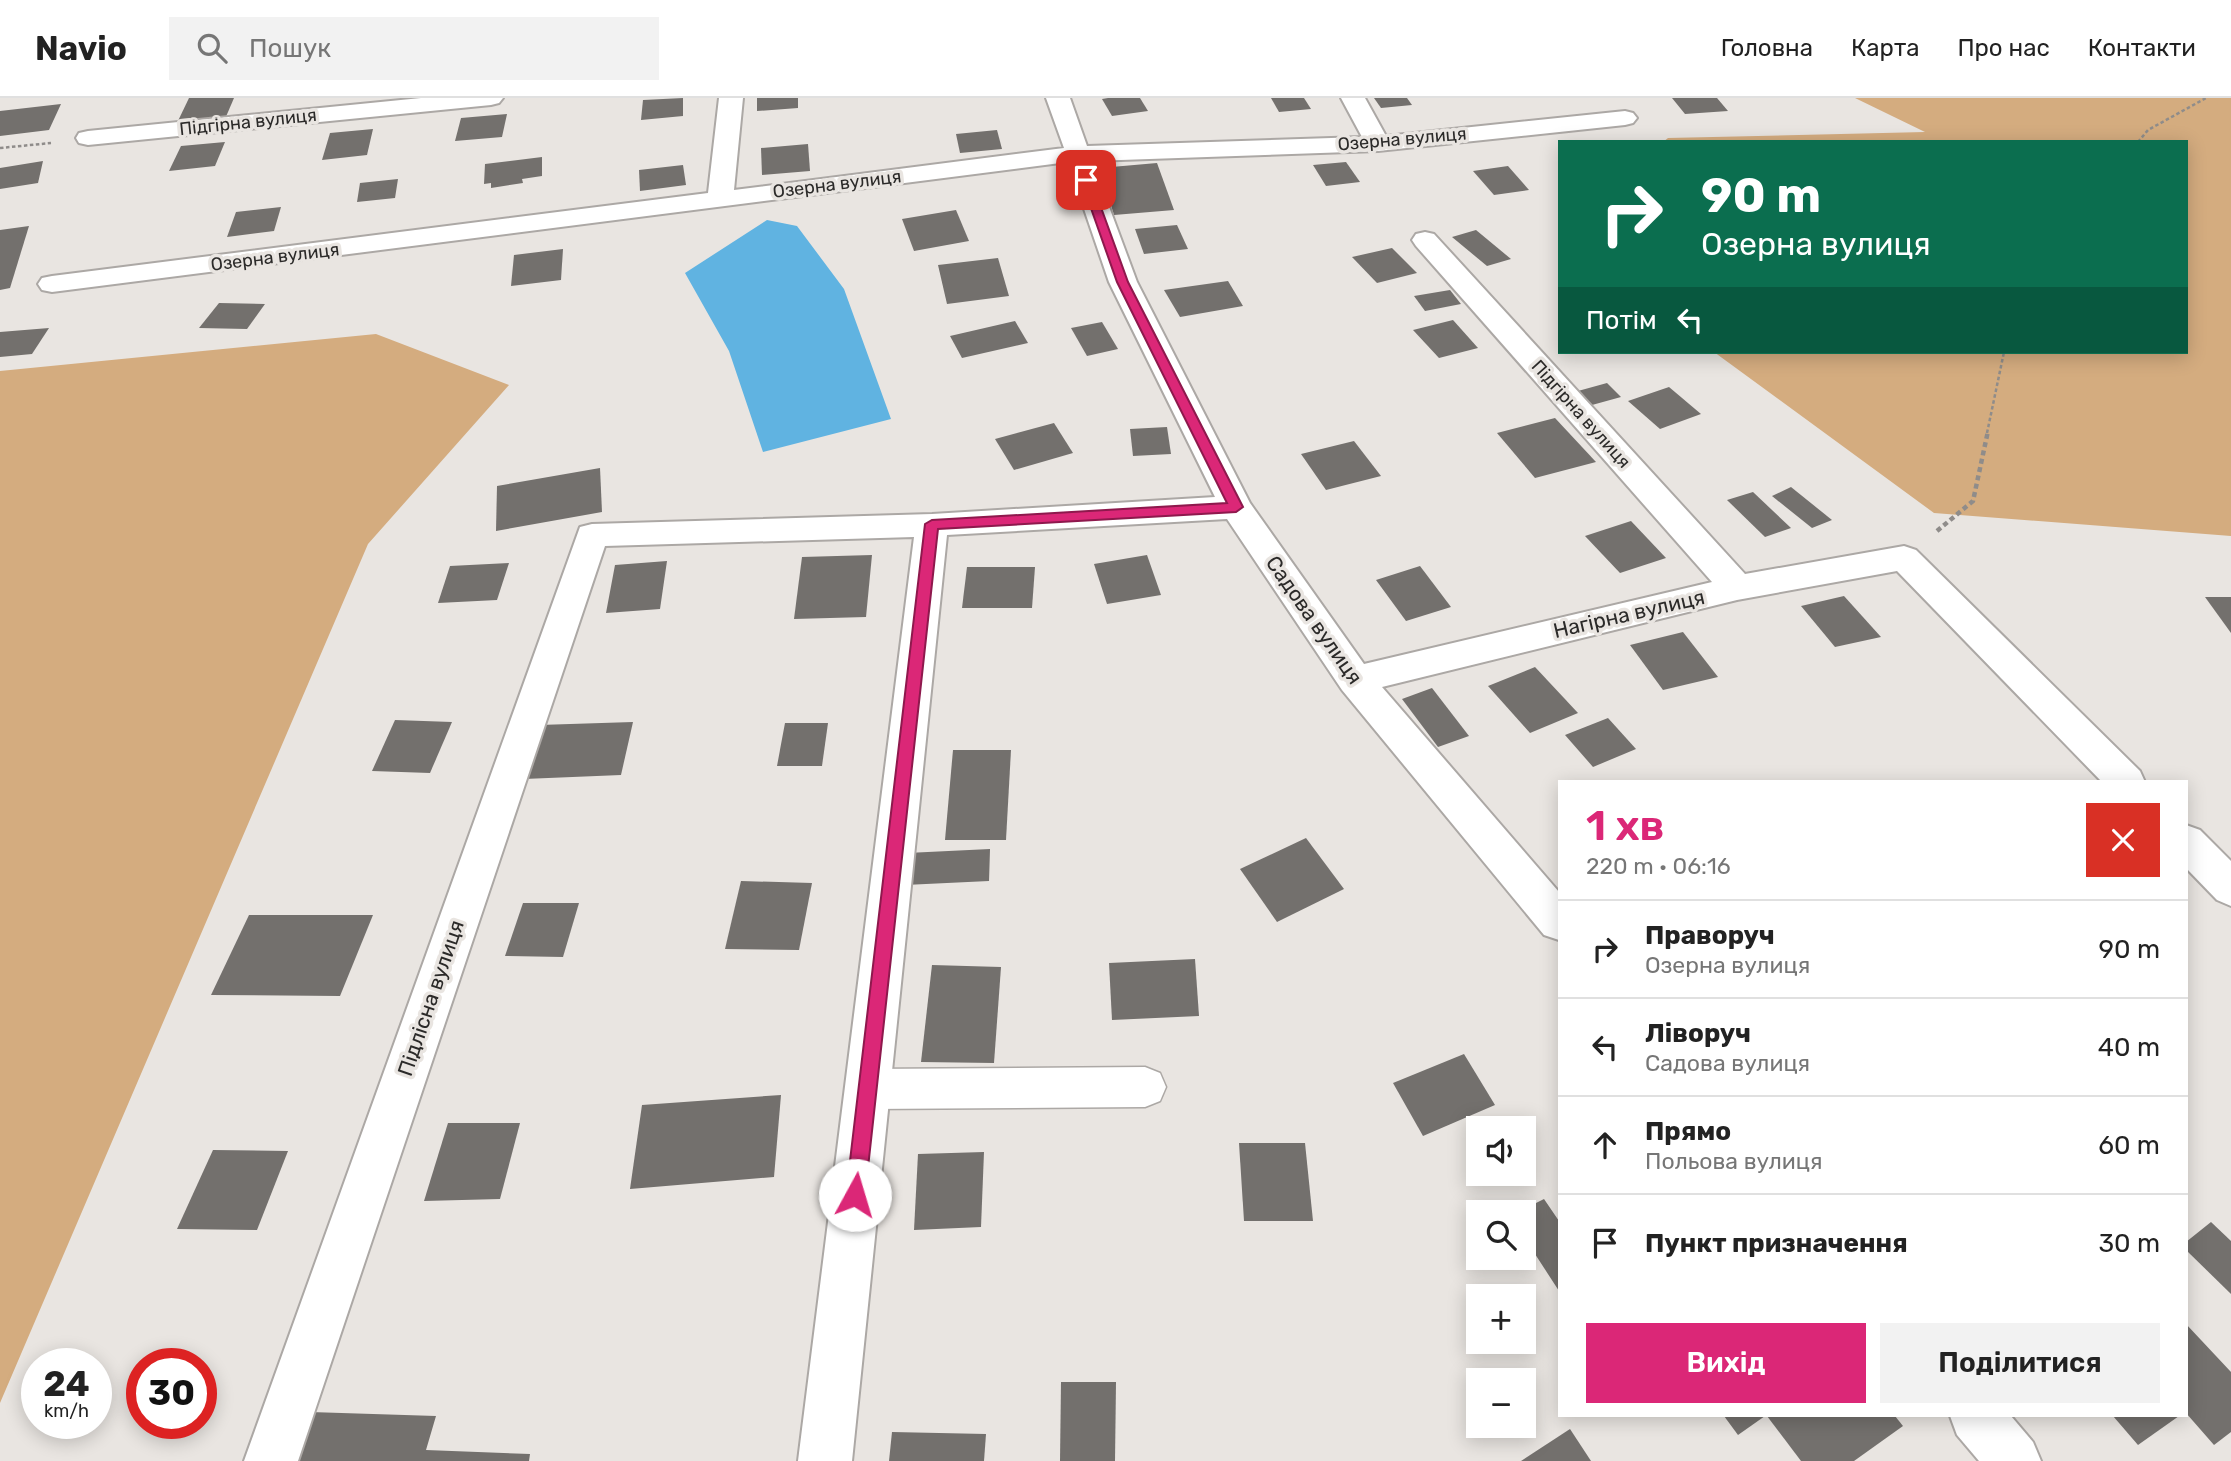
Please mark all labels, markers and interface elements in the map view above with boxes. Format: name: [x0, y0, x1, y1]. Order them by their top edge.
search box: [169, 17, 659, 80]
text: Navio: [35, 29, 127, 68]
icon: search: [193, 29, 231, 67]
text: Пошук: [249, 33, 331, 64]
text: Головна: [1721, 34, 1813, 62]
text: Карта: [1851, 34, 1919, 62]
text: Про нас: [1957, 34, 2050, 62]
text: Контакти: [2088, 34, 2196, 62]
street label: Підгірна вулиця: [178, 104, 318, 140]
street label: Озерна вулиця: [1337, 122, 1467, 156]
pin: [1056, 150, 1116, 210]
icon: arrive: [1067, 161, 1105, 199]
street label: Озерна вулиця: [772, 165, 902, 203]
text: 90 m: [1701, 166, 1821, 224]
icon: right: [1586, 168, 1677, 259]
text: Озерна вулиця: [1701, 225, 1931, 263]
street label: Озерна вулиця: [210, 238, 340, 276]
icon: left: [1671, 301, 1709, 339]
text: Потім: [1586, 305, 1657, 336]
street label: Підгірна вулиця: [1527, 355, 1635, 473]
street label: Садова вулиця: [1261, 551, 1368, 689]
street label: Нагірна вулиця: [1551, 584, 1707, 643]
text: 1 хв: [1586, 801, 1665, 851]
button: close: [2086, 803, 2160, 877]
text: 220 m · 06:16: [1586, 852, 1731, 880]
street label: Підлісна вулиця: [392, 917, 469, 1079]
text: Праворуч: [1645, 920, 1775, 951]
icon: right: [1586, 930, 1624, 968]
text: 90 m: [2099, 934, 2160, 965]
text: Озерна вулиця: [1645, 951, 1810, 979]
text: Ліворуч: [1645, 1018, 1751, 1049]
icon: left: [1586, 1028, 1624, 1066]
text: 40 m: [2098, 1032, 2160, 1063]
text: Садова вулиця: [1645, 1049, 1810, 1077]
map controls: [1466, 1116, 1536, 1438]
button: sound: [1466, 1116, 1536, 1186]
text: Прямо: [1645, 1116, 1731, 1147]
icon: ahead: [1586, 1126, 1624, 1164]
text: 60 m: [2098, 1130, 2160, 1161]
text: Польова вулиця: [1645, 1147, 1823, 1175]
position arrow: [818, 1158, 892, 1232]
button: search: [1466, 1200, 1536, 1270]
icon: arrive: [1586, 1224, 1624, 1262]
text: Пункт призначення: [1645, 1228, 1908, 1259]
text: 30 m: [2098, 1228, 2160, 1259]
button: +: [1466, 1284, 1536, 1354]
button: Вихід: [1586, 1323, 1866, 1403]
button: Поділитися: [1880, 1323, 2160, 1403]
speed limit sign: 30: [126, 1348, 217, 1439]
text: 24: [43, 1363, 90, 1405]
button: −: [1466, 1368, 1536, 1438]
text: km/h: [44, 1400, 89, 1422]

